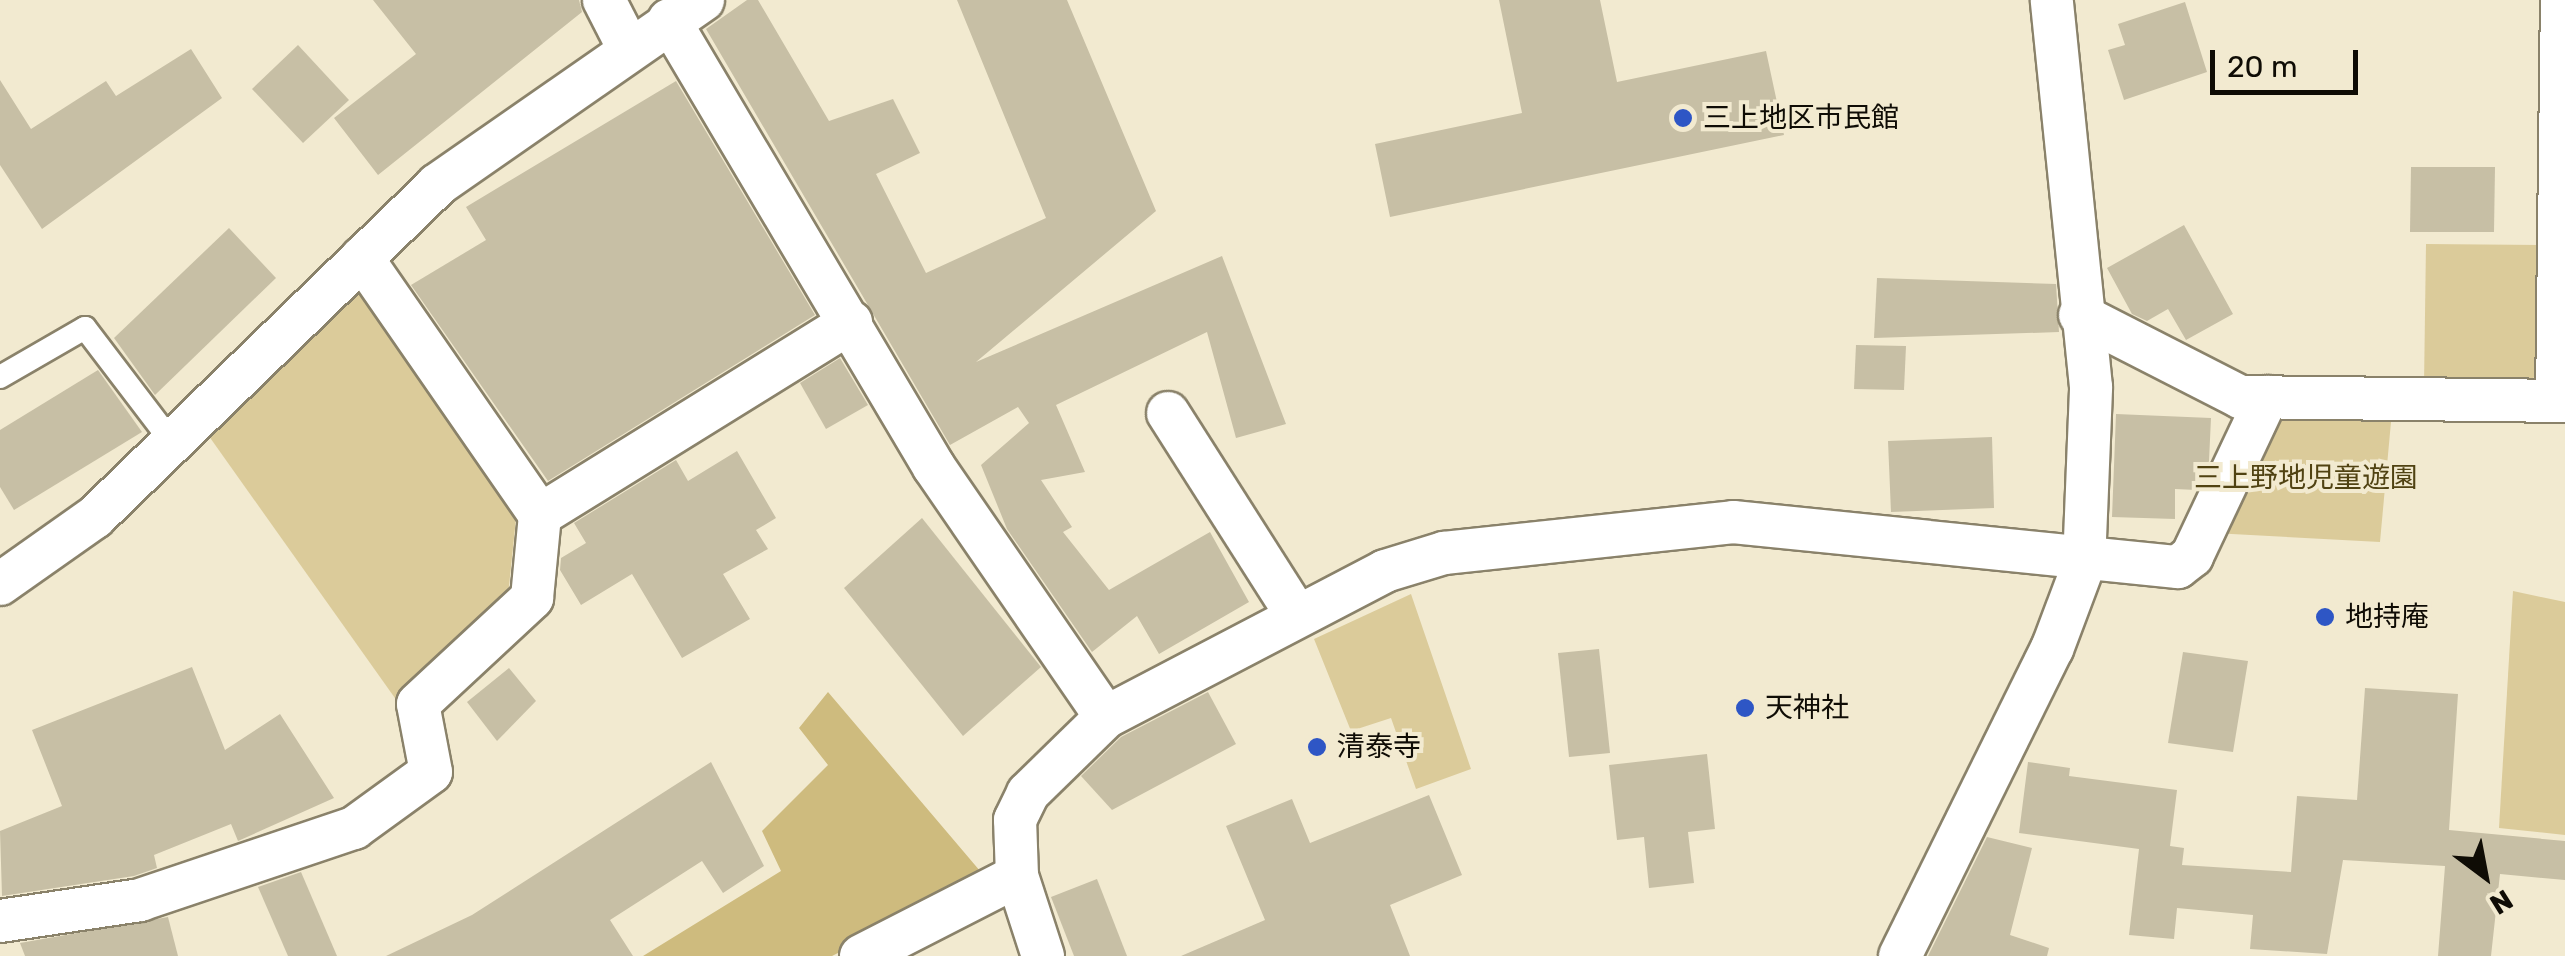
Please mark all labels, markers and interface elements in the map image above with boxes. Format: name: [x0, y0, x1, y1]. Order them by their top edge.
scale bar: [2215, 30, 2362, 92]
text: 20 m: [2227, 49, 2298, 85]
place label: 三上地区市民館: [1703, 101, 1899, 135]
marker: 三上地区市民館: [1672, 107, 1694, 129]
park label: 三上野地児童遊園: [2194, 461, 2418, 495]
place label: 地持庵: [2345, 600, 2429, 634]
marker: 地持庵: [2314, 606, 2336, 628]
place label: 天神社: [1765, 691, 1849, 725]
marker: 天神社: [1734, 697, 1756, 719]
place label: 清泰寺: [1337, 730, 1421, 764]
marker: 清泰寺: [1306, 736, 1328, 758]
north arrow: [2435, 826, 2535, 926]
text: N: [2484, 883, 2518, 921]

